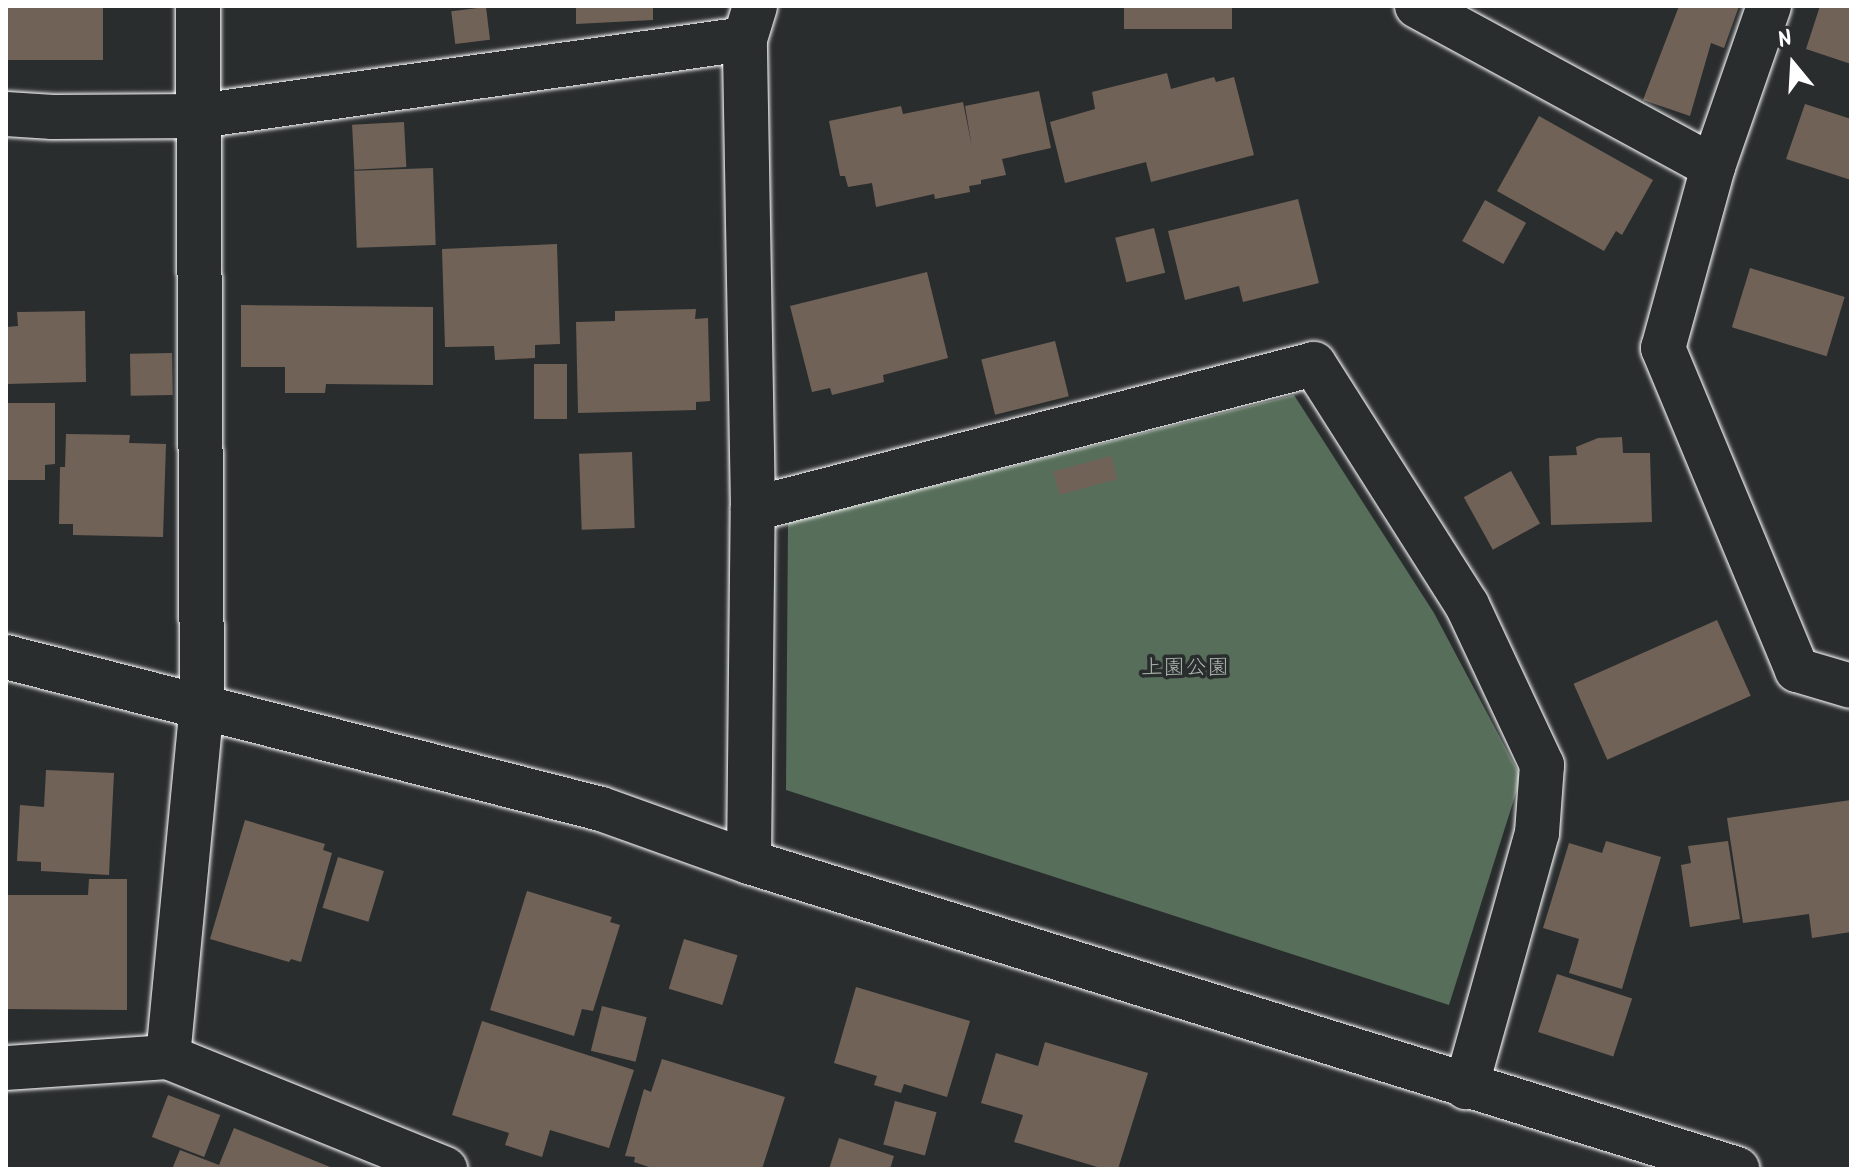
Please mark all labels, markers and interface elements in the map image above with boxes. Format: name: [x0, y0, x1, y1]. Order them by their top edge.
text: N: [1773, 22, 1797, 59]
north arrow: [1753, 24, 1833, 104]
park label: 上園公園: [1141, 656, 1229, 682]

